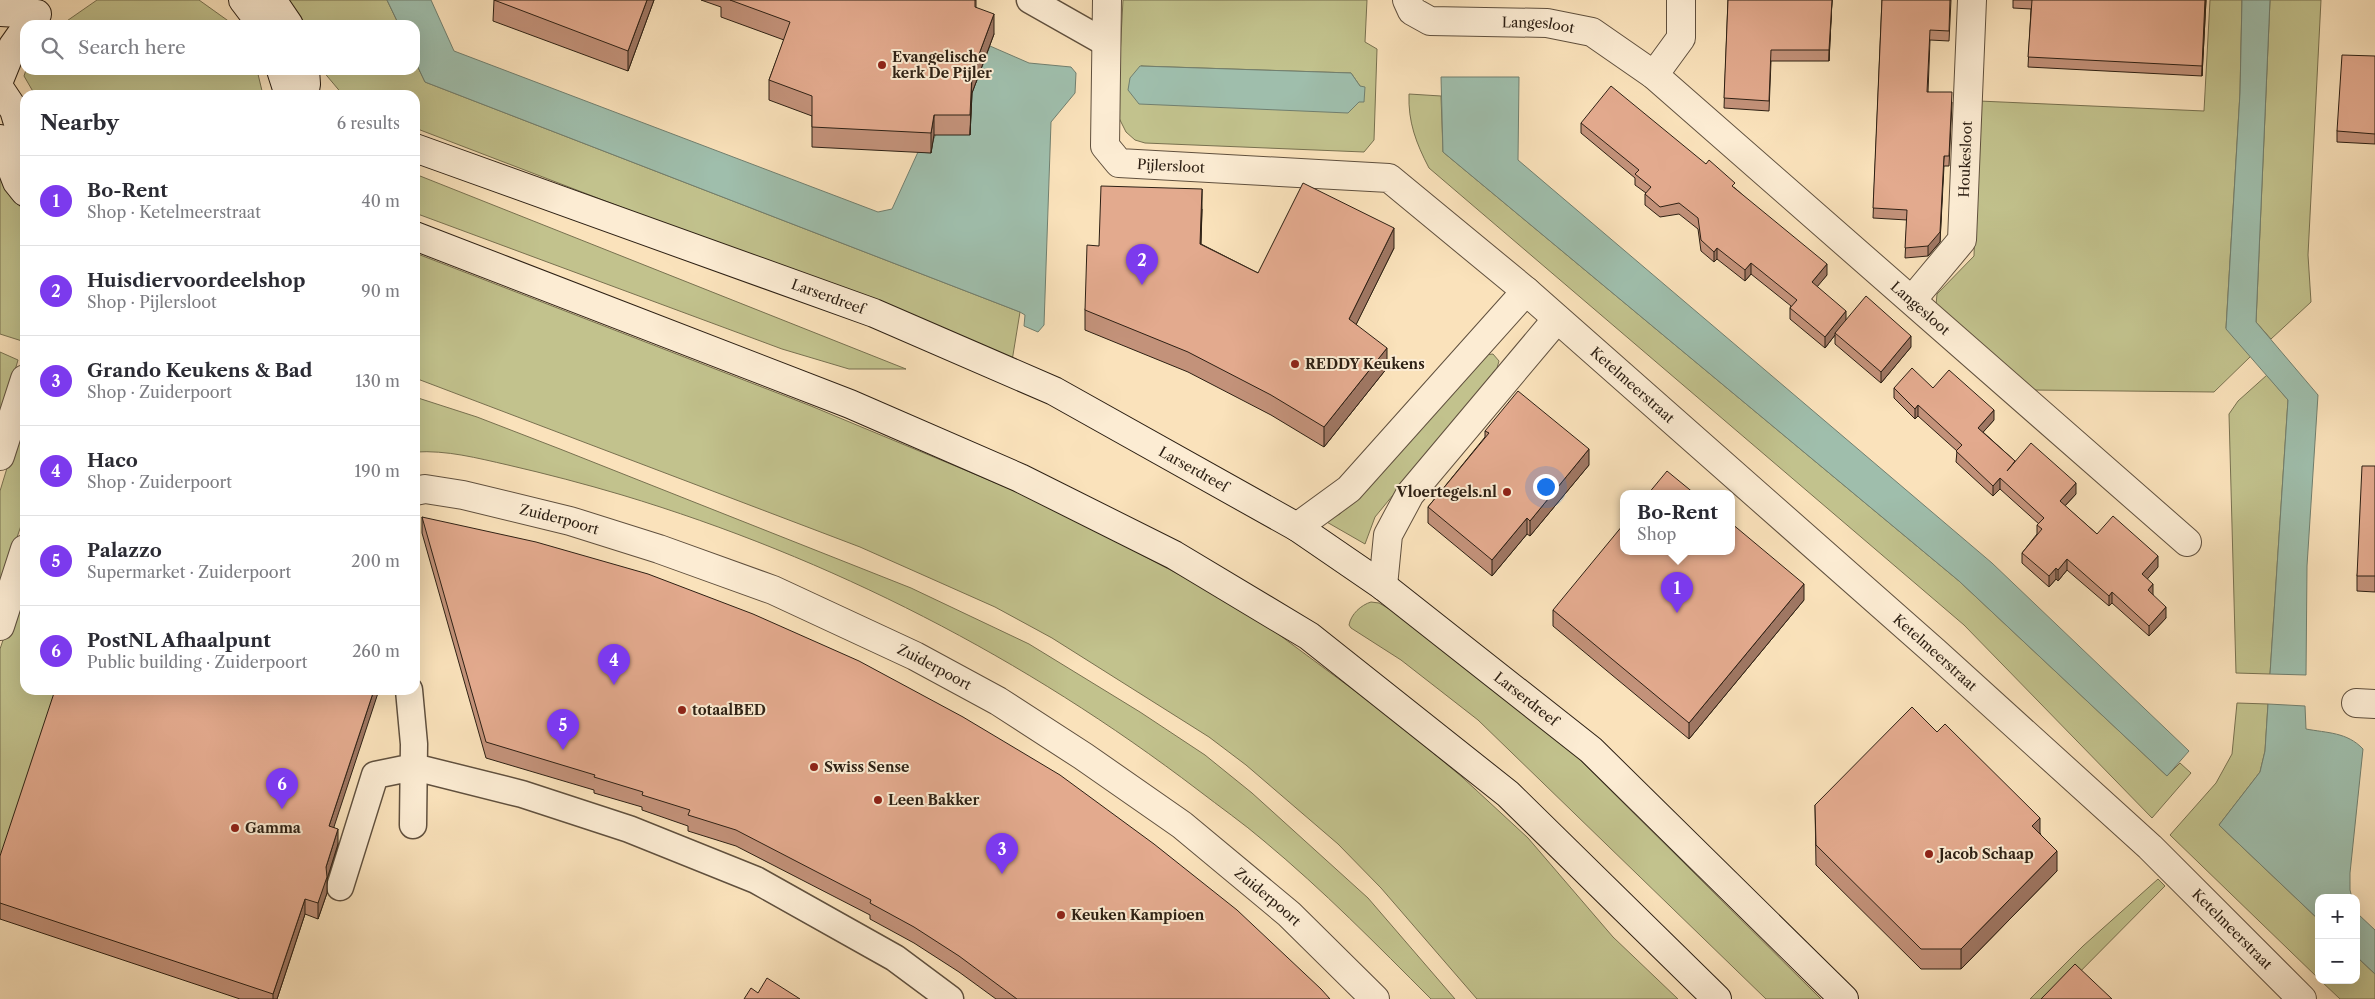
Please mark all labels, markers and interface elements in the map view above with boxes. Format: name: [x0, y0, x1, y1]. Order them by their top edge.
street label: Langesloot: [1502, 13, 1576, 37]
search box: [20, 20, 420, 75]
icon: search: [38, 34, 66, 62]
text: Search here: [78, 36, 186, 59]
place label: Evangelische kerk De Pijler: [892, 48, 992, 82]
marker: Evangelische kerk De Pijler: [876, 59, 888, 71]
text: Nearby: [40, 110, 119, 135]
text: 6 results: [337, 113, 400, 133]
street label: Houkesloot: [1955, 120, 1976, 198]
street label: Pijlersloot: [1137, 155, 1205, 177]
text: Bo-Rent: [87, 179, 168, 202]
text: 1: [52, 191, 60, 211]
text: 40 m: [361, 191, 400, 211]
text: Shop · Ketelmeerstraat: [87, 202, 261, 222]
pin: 2: [1126, 244, 1158, 285]
text: Huisdiervoordeelshop: [87, 269, 305, 292]
street label: Larserdreef: [789, 275, 869, 319]
street label: Langesloot: [1887, 277, 1954, 339]
text: 2: [51, 281, 61, 301]
text: 90 m: [361, 281, 400, 301]
text: Shop · Pijlersloot: [87, 292, 217, 312]
street label: Ketelmeerstraat: [1587, 343, 1678, 427]
place label: REDDY Keukens: [1305, 355, 1425, 373]
marker: REDDY Keukens: [1289, 358, 1301, 370]
text: Grando Keukens & Bad: [87, 359, 312, 382]
text: 3: [51, 371, 61, 391]
text: 130 m: [355, 371, 400, 391]
text: Shop · Zuiderpoort: [87, 382, 232, 402]
street label: Larserdreef: [1156, 443, 1233, 497]
text: Haco: [87, 449, 138, 472]
text: 4: [51, 461, 61, 481]
text: 190 m: [355, 461, 400, 481]
text: Shop · Zuiderpoort: [87, 472, 232, 492]
your location: [1533, 474, 1559, 500]
place label: Vloertegels.nl: [1395, 483, 1497, 501]
marker: Vloertegels.nl: [1501, 486, 1513, 498]
popup: [1620, 490, 1735, 555]
street label: Zuiderpoort: [518, 500, 601, 539]
text: Bo-Rent: [1637, 501, 1718, 524]
text: Shop: [1637, 524, 1676, 544]
text: Palazzo: [87, 539, 162, 562]
text: 5: [52, 551, 60, 571]
text: 200 m: [351, 551, 400, 571]
text: Supermarket · Zuiderpoort: [87, 562, 291, 582]
pin: 1: [1661, 572, 1693, 613]
street label: Ketelmeerstraat: [1889, 610, 1981, 695]
text: PostNL Afhaalpunt: [87, 629, 271, 652]
street label: Zuiderpoort: [894, 640, 975, 694]
text: 6: [51, 641, 61, 661]
text: 260 m: [352, 641, 400, 661]
pin: 4: [598, 644, 630, 685]
text: Public building · Zuiderpoort: [87, 652, 307, 672]
street label: Larserdreef: [1490, 668, 1564, 731]
place label: totaalBED: [692, 701, 766, 719]
marker: totaalBED: [676, 704, 688, 716]
pin: 5: [547, 709, 579, 750]
place label: Swiss Sense: [824, 758, 909, 776]
marker: Swiss Sense: [808, 761, 820, 773]
pin: 6: [266, 768, 298, 809]
place label: Leen Bakker: [888, 791, 979, 809]
marker: Leen Bakker: [872, 794, 884, 806]
place label: Gamma: [245, 819, 302, 837]
marker: Gamma: [229, 822, 241, 834]
pin: 3: [986, 833, 1018, 874]
place label: Jacob Schaap: [1936, 845, 2034, 863]
marker: Jacob Schaap: [1923, 848, 1935, 860]
street label: Zuiderpoort: [1231, 864, 1305, 930]
street label: Ketelmeerstraat: [2188, 885, 2276, 973]
map controls: [2315, 894, 2360, 984]
button: +: [2315, 894, 2360, 939]
place label: Keuken Kampioen: [1071, 906, 1205, 924]
marker: Keuken Kampioen: [1055, 909, 1067, 921]
button: −: [2315, 939, 2360, 984]

